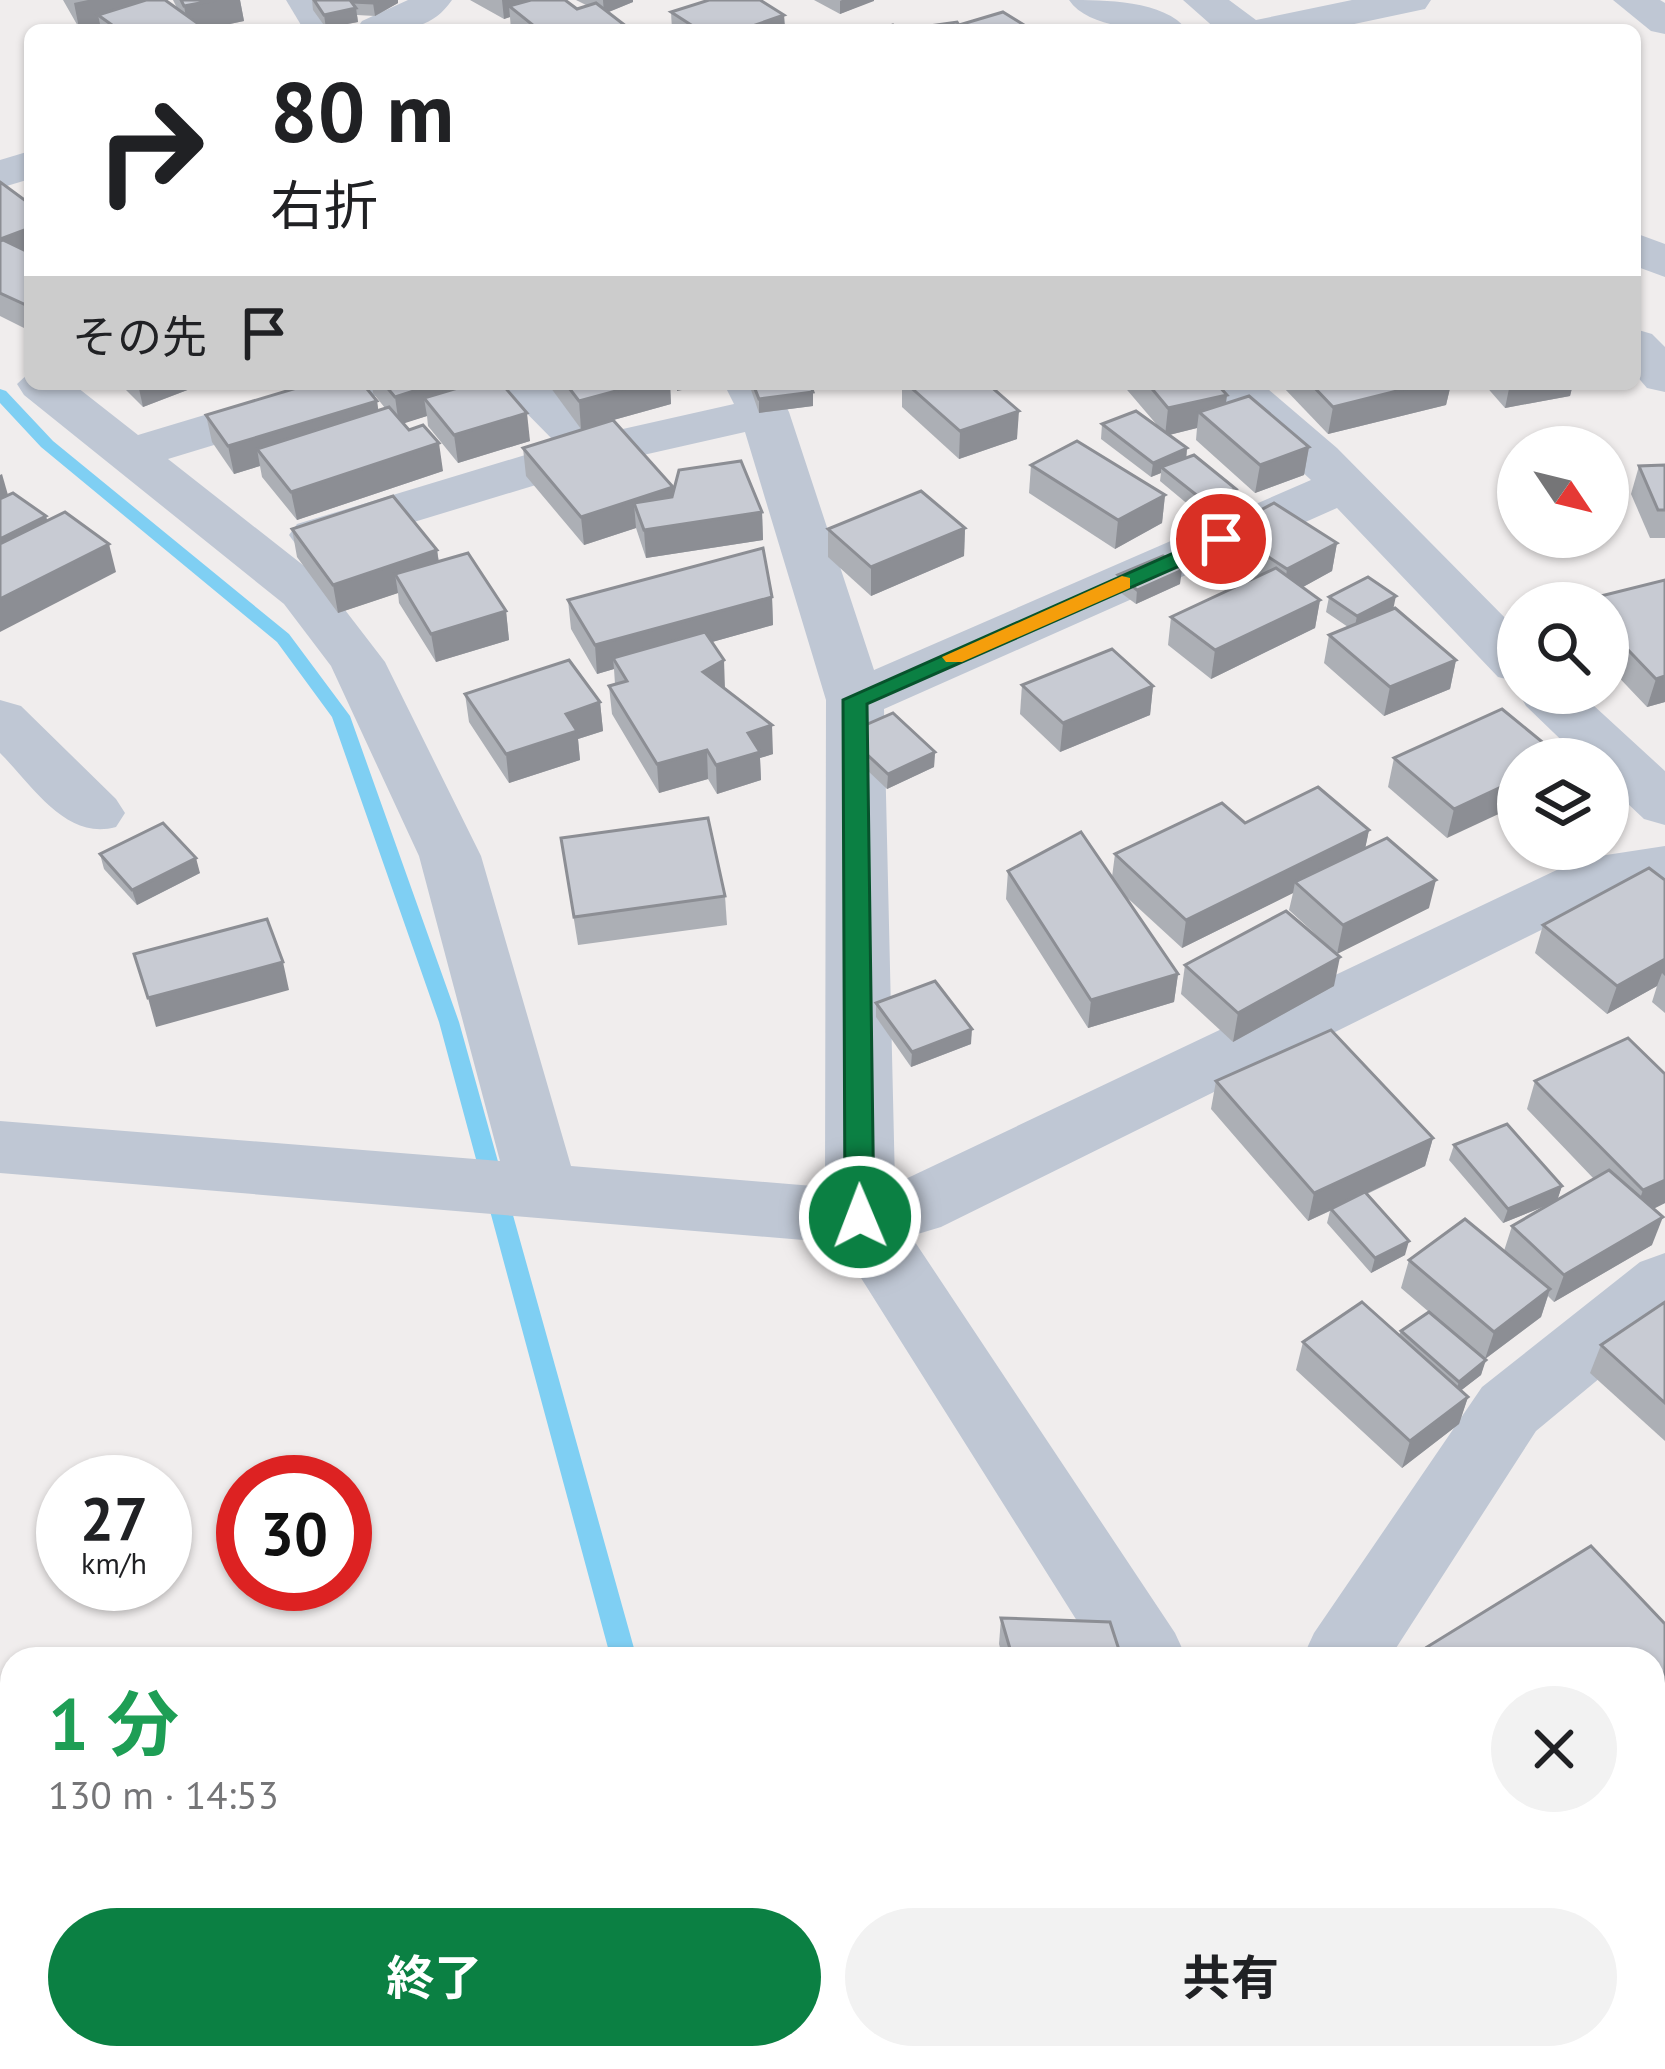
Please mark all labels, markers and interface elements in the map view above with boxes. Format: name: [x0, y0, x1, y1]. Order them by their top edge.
text: 80 m: [270, 56, 454, 165]
icon: right: [72, 72, 228, 228]
text: 右折: [270, 170, 378, 240]
icon: arrive: [231, 300, 297, 366]
text: その先: [72, 307, 207, 365]
north arrow: [1497, 426, 1629, 558]
map controls: [1497, 426, 1629, 870]
pin: [1170, 488, 1272, 590]
icon: arrive: [1188, 506, 1254, 572]
button: search: [1497, 582, 1629, 714]
button: layers: [1497, 738, 1629, 870]
position arrow: [797, 1154, 923, 1280]
speed limit sign: 30: [216, 1455, 372, 1611]
text: 27: [80, 1479, 148, 1557]
text: km/h: [81, 1543, 147, 1582]
text: 1 分: [48, 1677, 179, 1770]
button: close: [1491, 1686, 1617, 1812]
text: 130 m · 14:53: [48, 1769, 279, 1820]
button: 終了: [48, 1908, 821, 2046]
button: 共有: [845, 1908, 1617, 2046]

